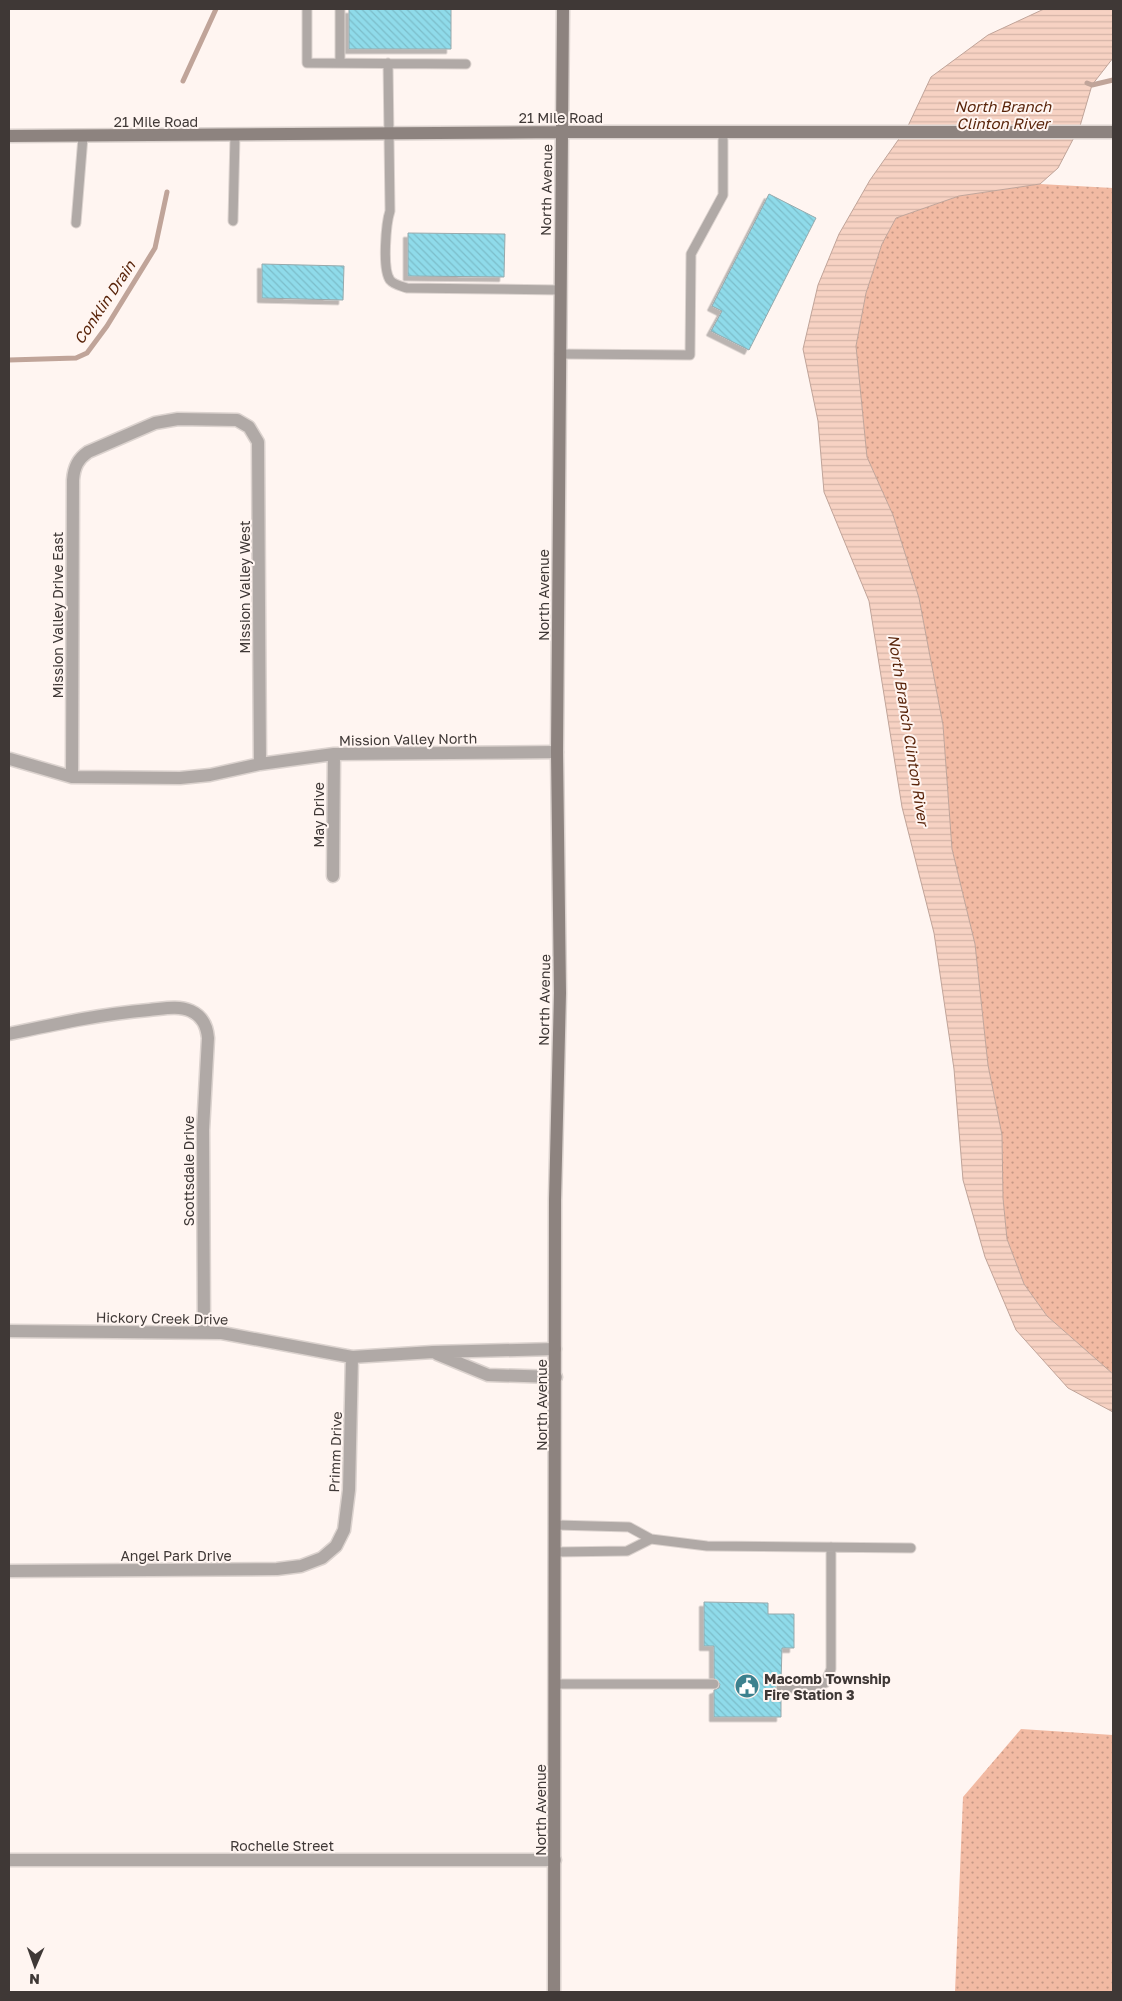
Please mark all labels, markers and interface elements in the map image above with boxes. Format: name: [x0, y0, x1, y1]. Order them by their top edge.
water label: North Branch Clinton River: [955, 97, 1052, 132]
street label: 21 Mile Road: [519, 109, 603, 126]
street label: 21 Mile Road: [114, 113, 198, 130]
street label: North Avenue: [537, 144, 555, 236]
water label: Conklin Drain: [70, 256, 139, 347]
street label: Mission Valley West: [236, 520, 253, 654]
street label: Mission Valley Drive East: [49, 532, 66, 698]
street label: North Avenue: [535, 549, 552, 641]
water label: North Branch Clinton River: [885, 633, 933, 829]
street label: Mission Valley North: [339, 729, 477, 749]
street label: May Drive: [310, 782, 327, 848]
street label: North Avenue: [535, 954, 553, 1046]
street label: Scottsdale Drive: [180, 1116, 197, 1226]
street label: Hickory Creek Drive: [96, 1308, 228, 1328]
street label: North Avenue: [533, 1359, 550, 1451]
street label: Primm Drive: [325, 1411, 345, 1493]
street label: Angel Park Drive: [120, 1547, 232, 1564]
place label: Macomb Township Fire Station 3: [764, 1670, 891, 1703]
public building icon: Macomb Township Fire Station 3: [734, 1673, 760, 1699]
street label: North Avenue: [532, 1764, 549, 1856]
street label: Rochelle Street: [230, 1837, 334, 1854]
north arrow: [10, 1941, 60, 1991]
text: N: [29, 1971, 40, 1988]

